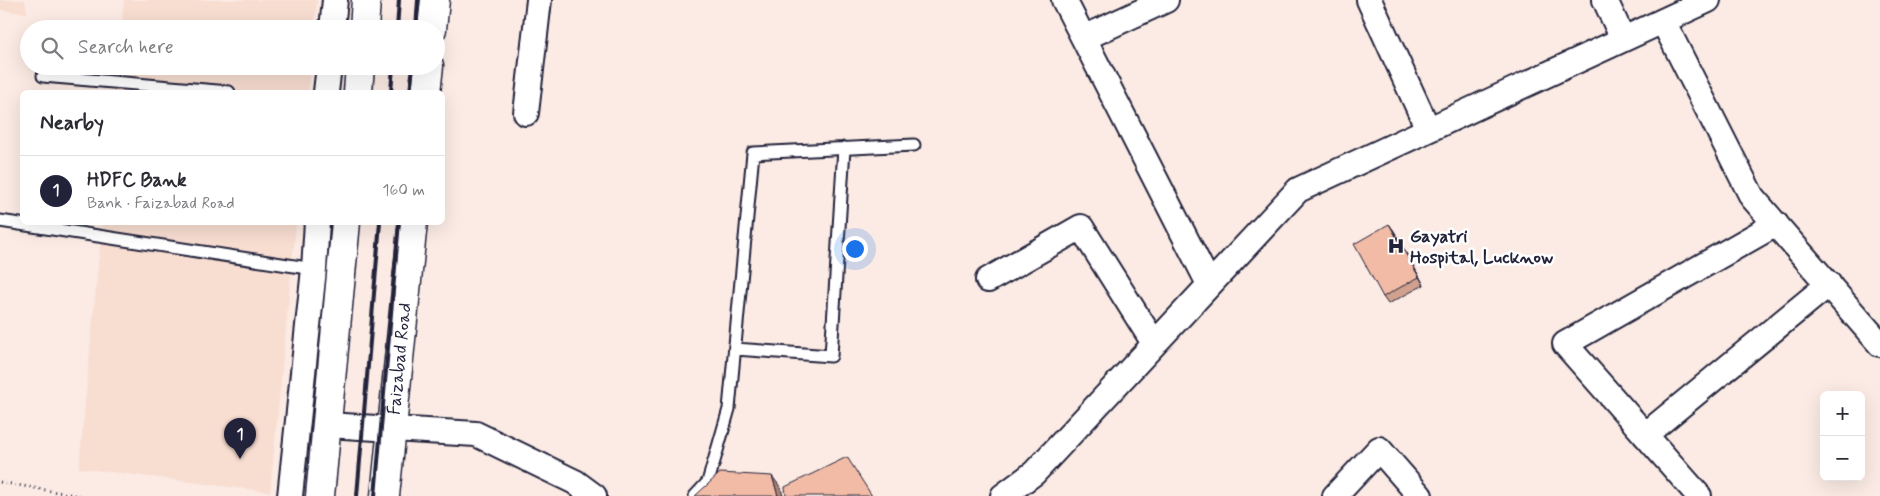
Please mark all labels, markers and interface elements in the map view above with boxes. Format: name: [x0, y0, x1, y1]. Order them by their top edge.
search box: [20, 20, 445, 75]
icon: search: [38, 34, 66, 62]
text: Search here: [78, 35, 174, 60]
text: Nearby: [40, 109, 104, 137]
text: HDFC Bank: [87, 168, 187, 193]
text: 1: [52, 180, 60, 201]
text: 160 m: [382, 180, 425, 201]
text: Bank · Faizabad Road: [87, 193, 235, 214]
place label: Gayatri Hospital, Lucknow: [1410, 225, 1554, 270]
your location: [842, 236, 868, 262]
hospital icon: Gayatri Hospital, Lucknow: [1386, 236, 1406, 256]
street label: Faizabad Road: [382, 302, 418, 416]
map controls: [1820, 391, 1865, 481]
button: +: [1820, 391, 1865, 436]
pin: 1: [224, 418, 256, 459]
button: −: [1820, 436, 1865, 481]

